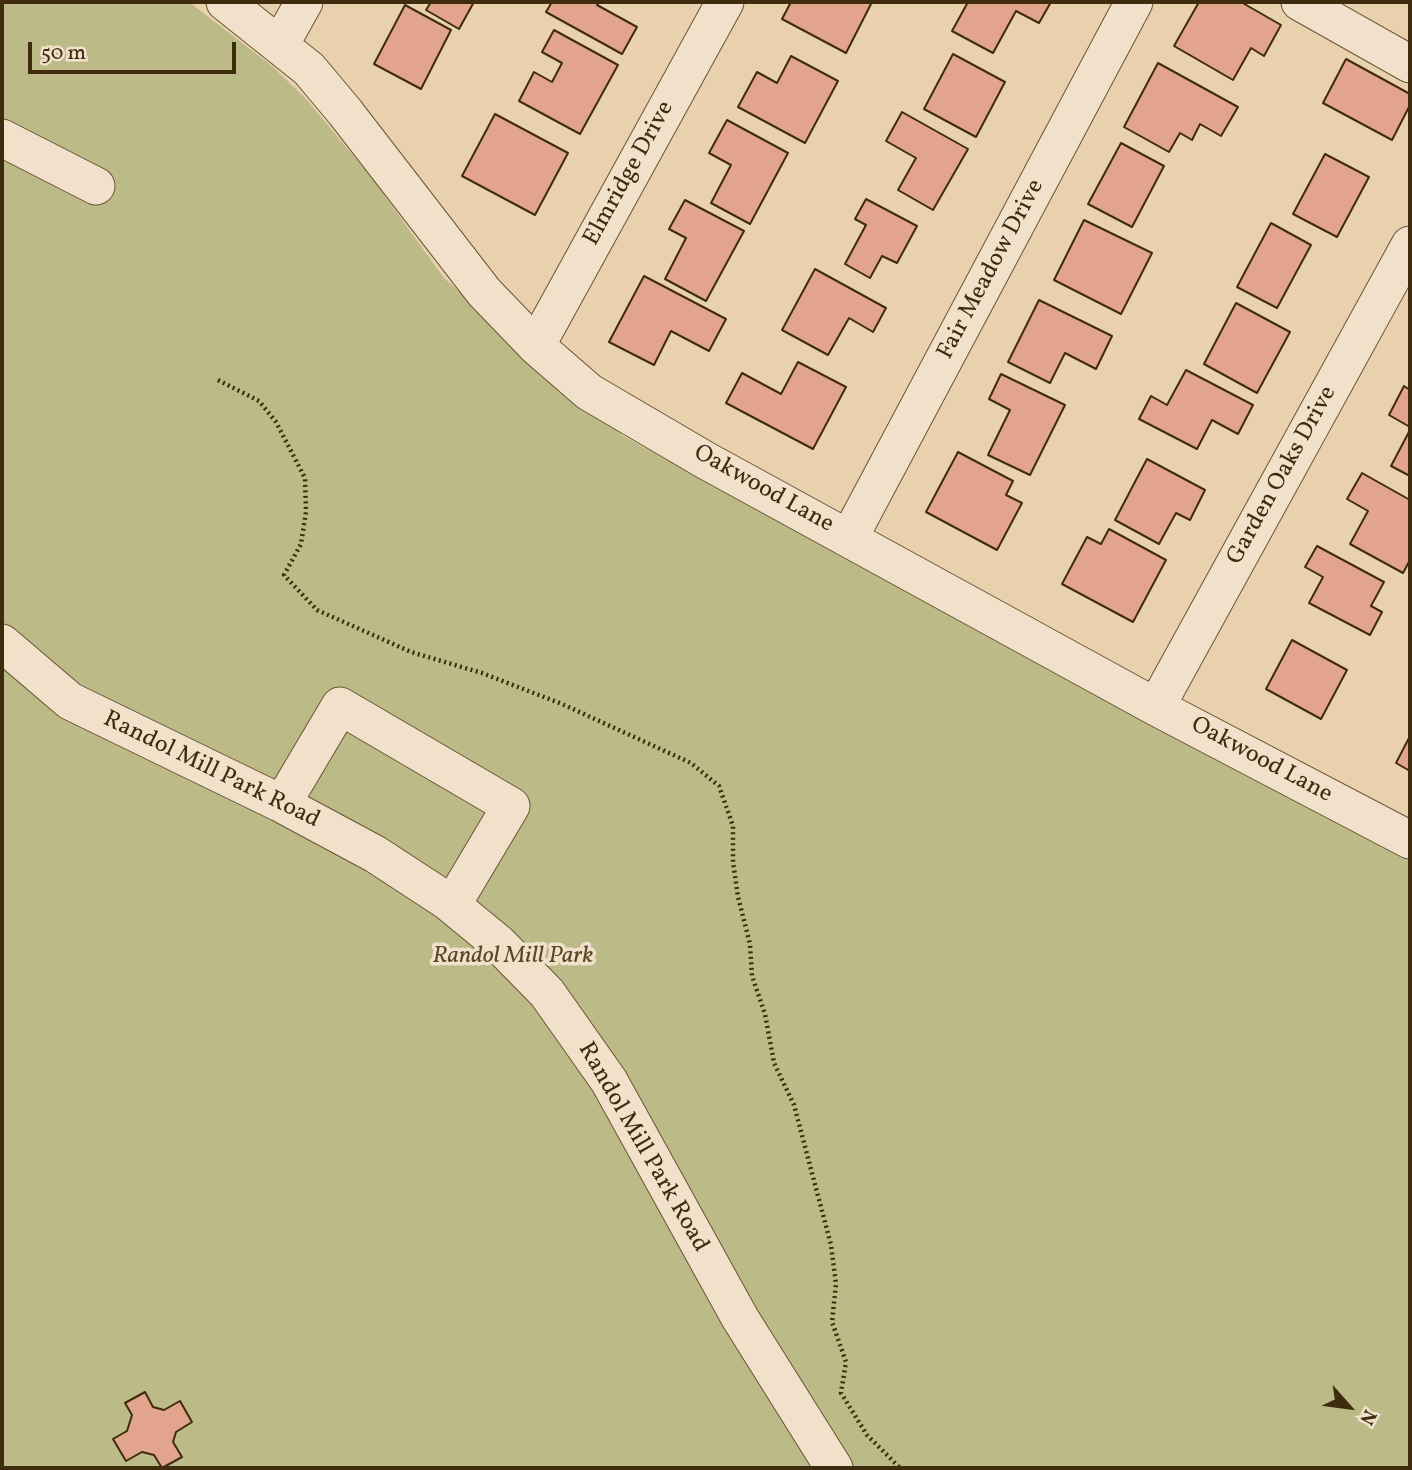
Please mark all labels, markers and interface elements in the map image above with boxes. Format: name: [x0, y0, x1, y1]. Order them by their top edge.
scale bar: [32, 28, 240, 72]
text: 50 m: [41, 39, 86, 68]
street label: Elmridge Drive: [578, 97, 682, 251]
street label: Fair Meadow Drive: [932, 175, 1052, 365]
street label: Garden Oaks Drive: [1222, 382, 1344, 570]
street label: Oakwood Lane: [688, 440, 838, 540]
street label: Randol Mill Park Road: [98, 706, 324, 836]
street label: Oakwood Lane: [1185, 712, 1337, 810]
park label: Randol Mill Park: [433, 944, 593, 972]
street label: Randol Mill Park Road: [570, 1038, 714, 1258]
north arrow: [1314, 1372, 1384, 1442]
text: N: [1353, 1405, 1382, 1429]

